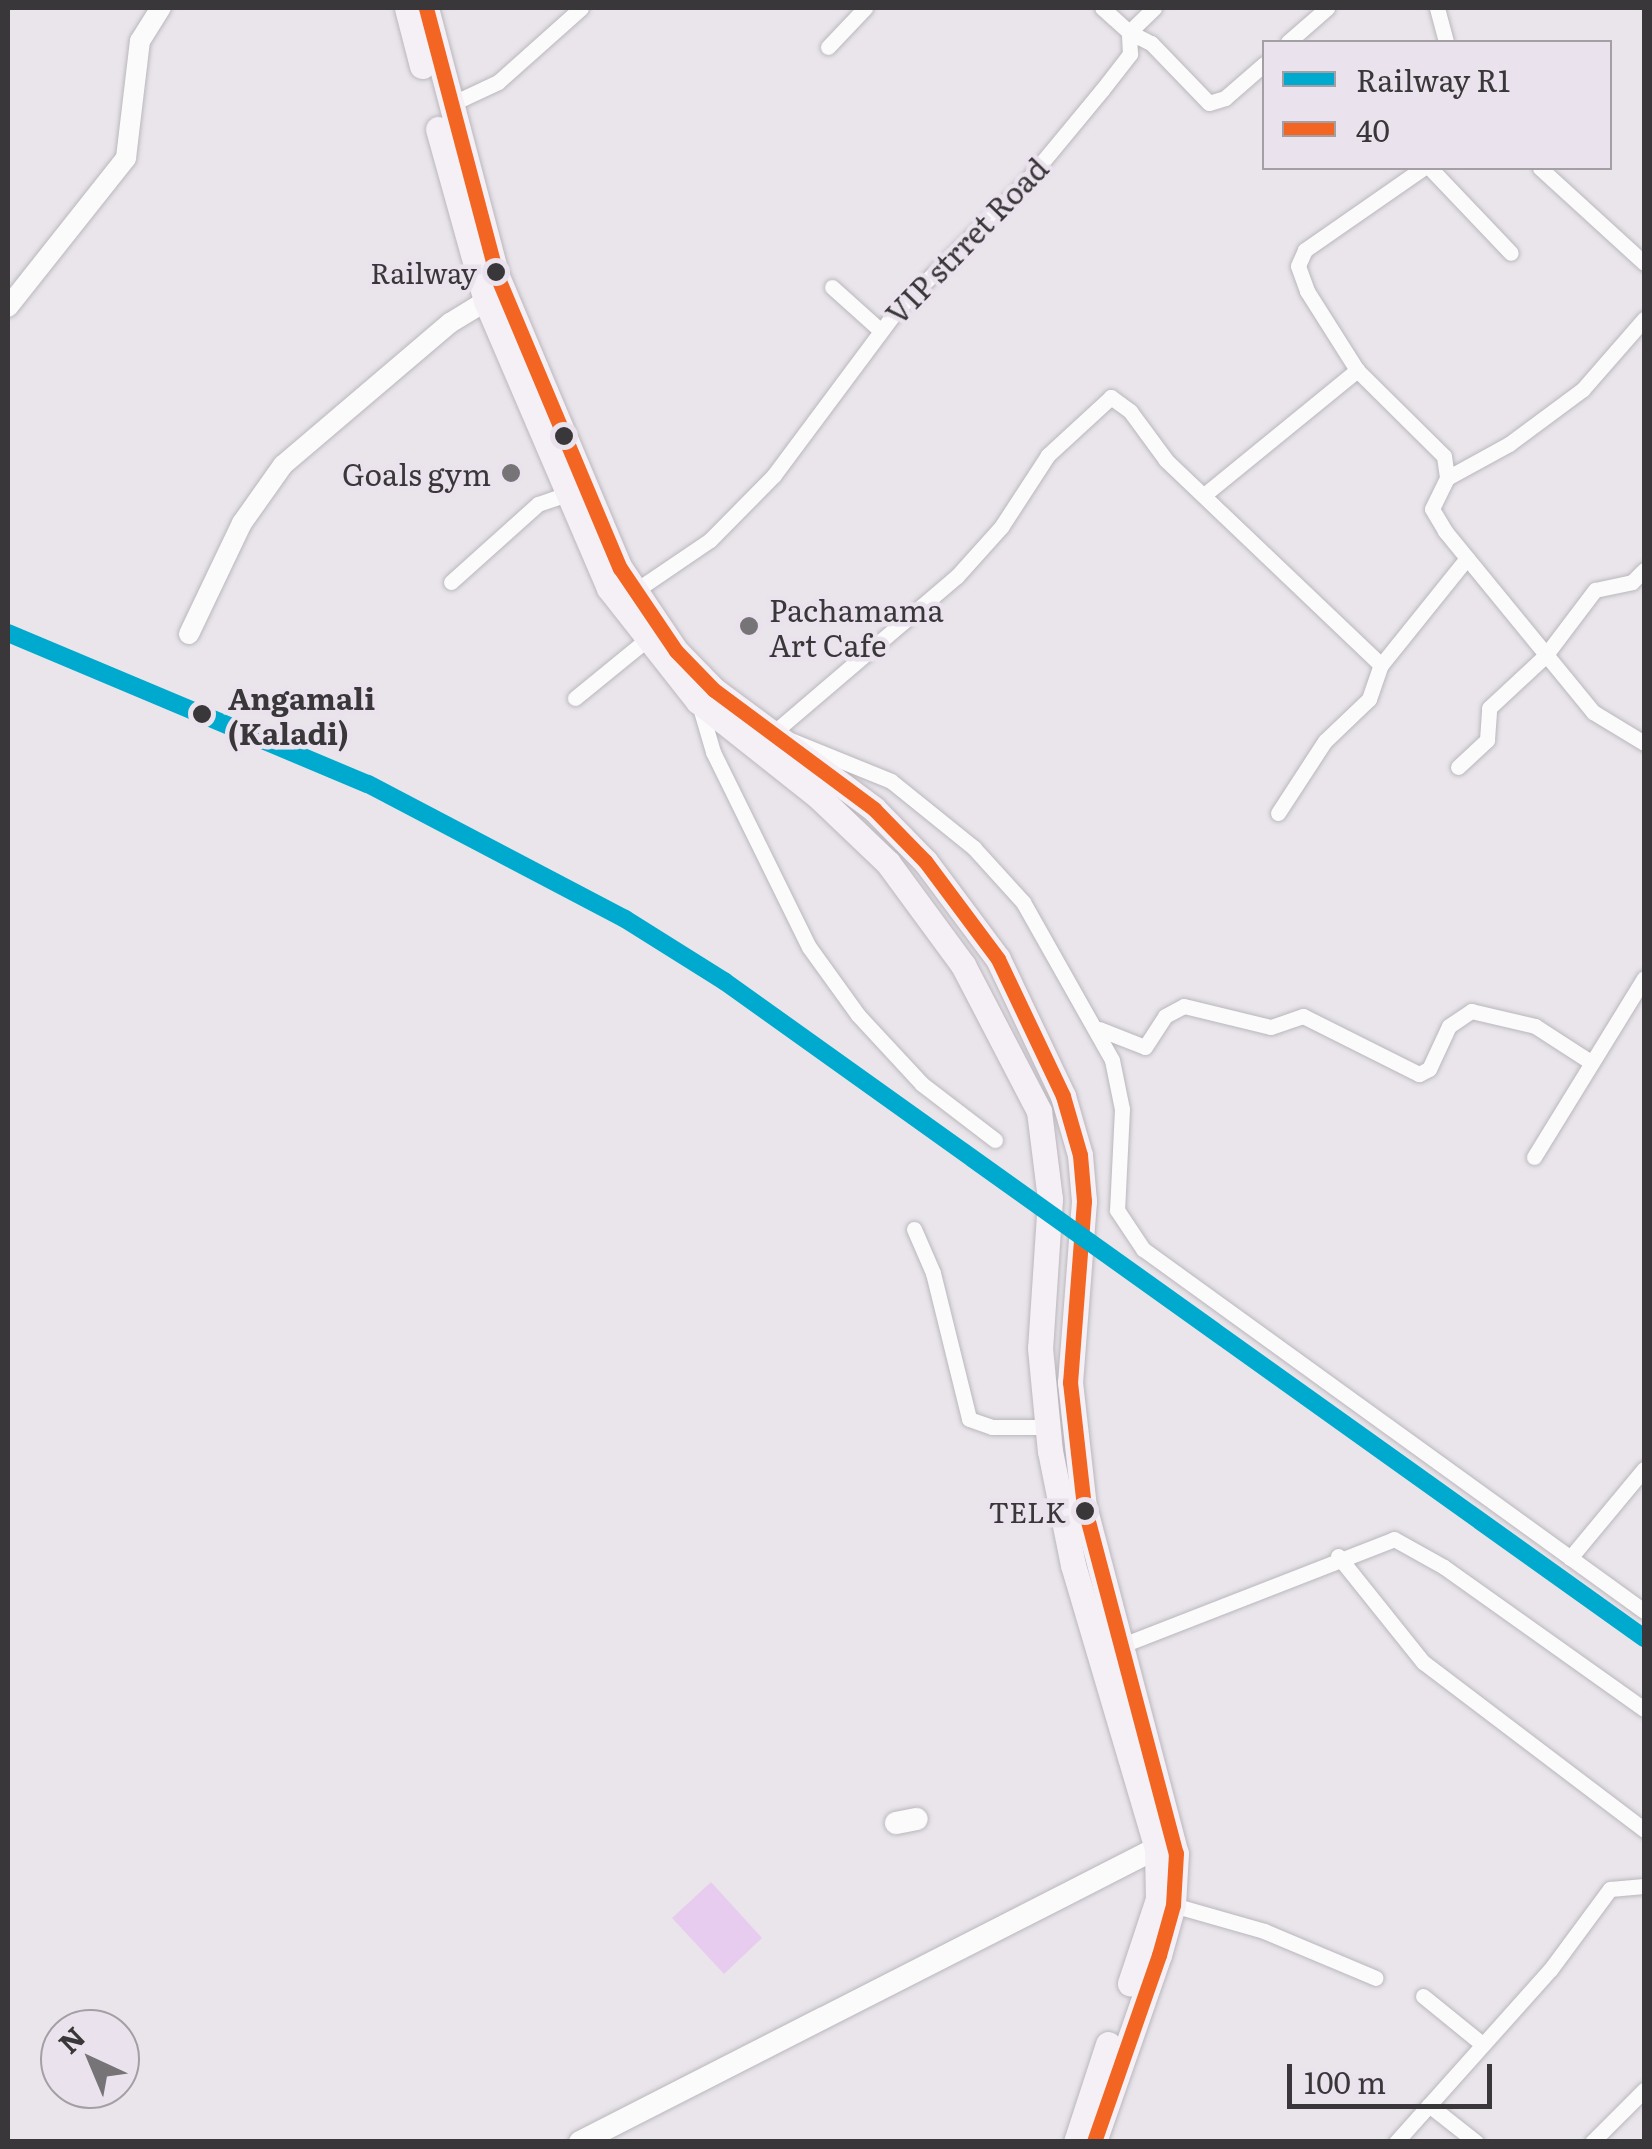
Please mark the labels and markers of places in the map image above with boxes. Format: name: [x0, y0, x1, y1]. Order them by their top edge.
place label: Railway: [370, 255, 477, 289]
marker: Railway: [486, 262, 506, 282]
unlabelled marker: [554, 426, 574, 446]
place label: Goals gym: [342, 455, 491, 491]
marker: Goals gym: [500, 462, 522, 484]
place label: Pachamama Art Cafe: [769, 591, 944, 662]
marker: Pachamama Art Cafe: [738, 615, 760, 637]
place label: Angamali (Kaladi): [228, 679, 375, 750]
marker: Angamali (Kaladi): [185, 697, 219, 731]
place label: TELK: [989, 1494, 1066, 1528]
marker: TELK: [1075, 1501, 1095, 1521]

